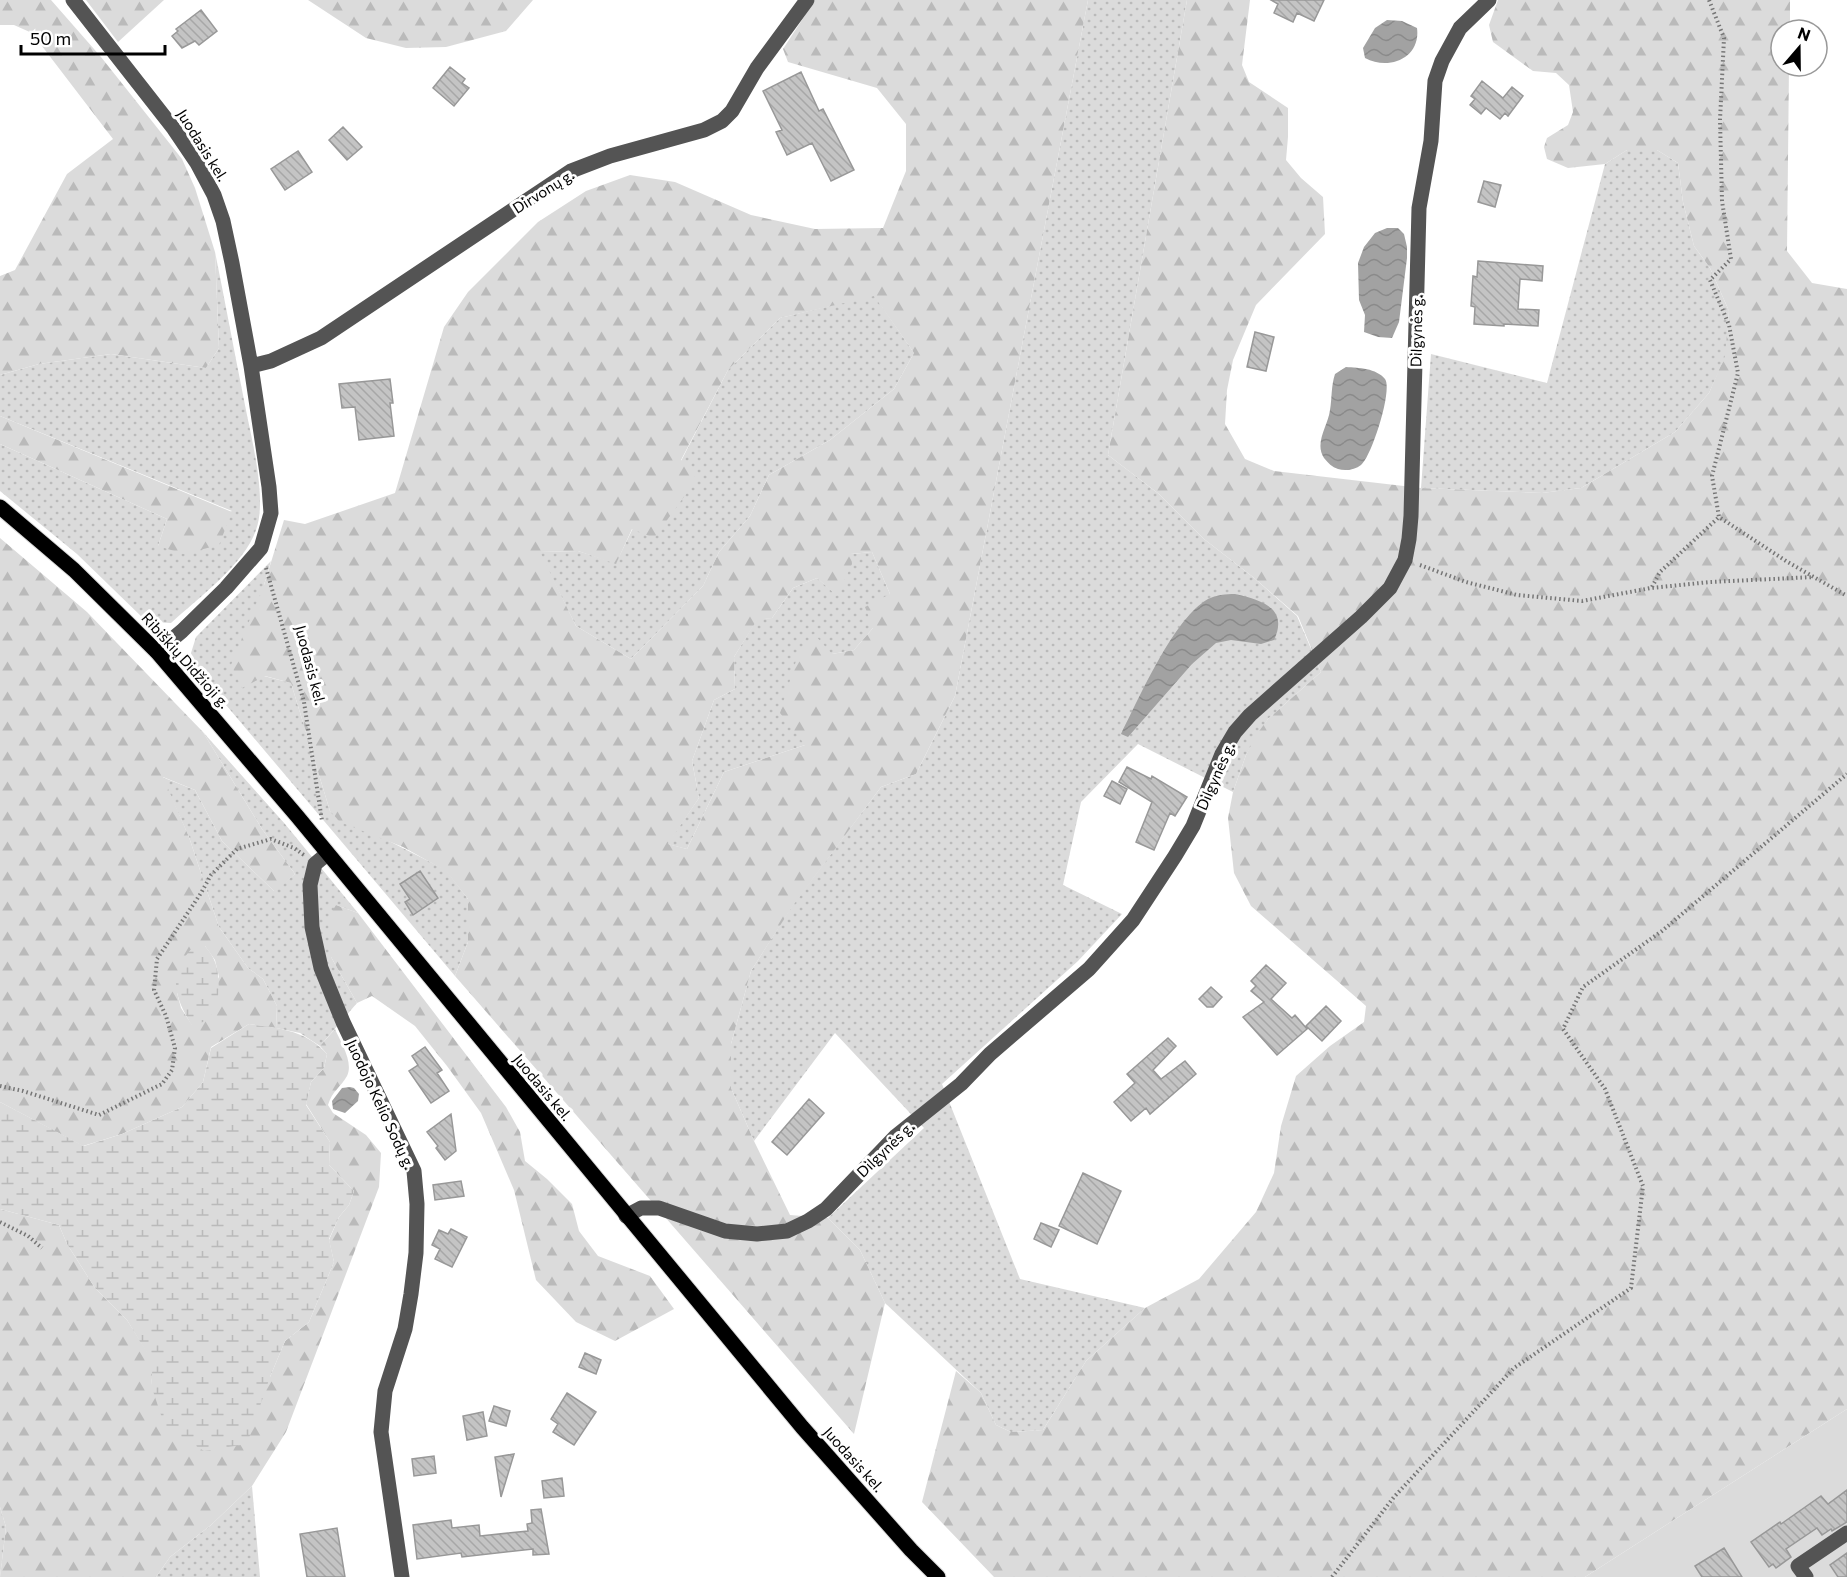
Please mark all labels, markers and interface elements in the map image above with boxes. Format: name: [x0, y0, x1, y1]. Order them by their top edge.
scale bar: [21, 18, 165, 56]
north arrow: [1769, 18, 1829, 78]
text: N: [1795, 22, 1813, 44]
text: 50 m: [30, 27, 71, 49]
street label: Juodasis kel.: [174, 106, 232, 184]
street label: Dirvonų g.: [509, 165, 577, 217]
street label: Dilgynės g.: [1406, 295, 1426, 367]
street label: Ribiškių Didžioji g.: [138, 608, 234, 712]
street label: Juodasis kel.: [292, 623, 330, 707]
street label: Dilgynės g.: [1192, 739, 1238, 813]
street label: Juodojo Kelio Sodų g.: [343, 1036, 419, 1172]
street label: Juodasis kel.: [510, 1050, 576, 1124]
street label: Dilgynės g.: [853, 1117, 917, 1181]
street label: Juodasis kel.: [820, 1423, 888, 1495]

